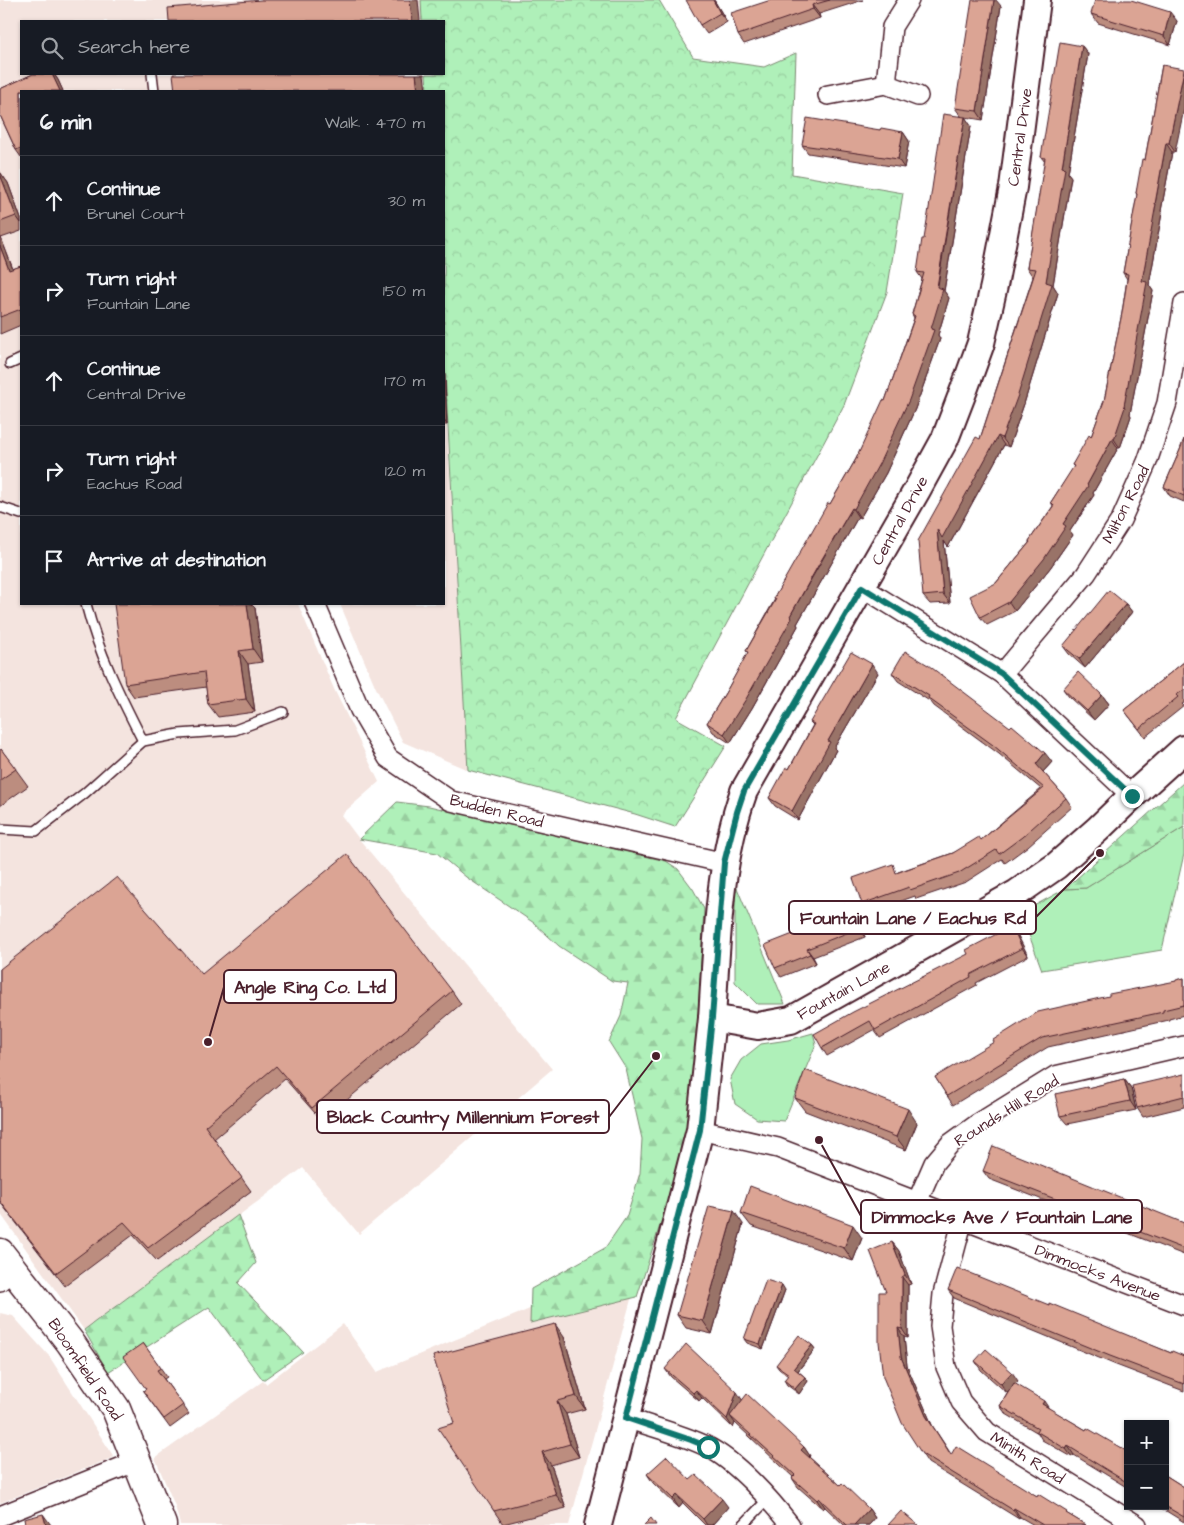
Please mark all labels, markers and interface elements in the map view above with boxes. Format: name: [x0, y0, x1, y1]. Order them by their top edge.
search box: [20, 20, 445, 75]
icon: search: [38, 34, 66, 62]
text: Search here: [78, 34, 190, 61]
street label: Central Drive: [1002, 86, 1038, 188]
text: 6 min: [40, 108, 92, 137]
text: Walk · 470 m: [325, 112, 425, 134]
text: Continue: [87, 176, 161, 203]
icon: ahead: [40, 187, 68, 215]
text: 30 m: [388, 190, 425, 212]
text: Brunel Court: [87, 203, 185, 225]
text: Turn right: [87, 266, 176, 293]
icon: right: [40, 277, 68, 305]
text: 150 m: [383, 280, 425, 302]
text: Fountain Lane: [87, 293, 191, 315]
text: Continue: [87, 356, 161, 383]
icon: ahead: [40, 367, 68, 395]
text: 170 m: [384, 370, 425, 392]
text: Central Drive: [87, 383, 186, 405]
text: Turn right: [87, 446, 176, 473]
icon: right: [40, 457, 68, 485]
text: 120 m: [385, 460, 425, 482]
street label: Milton Road: [1097, 462, 1155, 547]
street label: Central Drive: [866, 472, 934, 569]
text: Eachus Road: [87, 473, 182, 495]
icon: arrive: [40, 547, 68, 575]
text: Arrive at destination: [87, 547, 266, 574]
route end: [1121, 785, 1144, 808]
street label: Budden Road: [448, 789, 546, 833]
callout: Fountain Lane / Eachus Rd: [789, 901, 1036, 934]
text: Fountain Lane / Eachus Rd: [800, 906, 1027, 931]
street label: Fountain Lane: [793, 956, 894, 1026]
callout: Angle Ring Co. Ltd: [224, 970, 396, 1003]
text: Angle Ring Co. Ltd: [234, 975, 387, 1001]
street label: Rounds Hill Road: [950, 1070, 1063, 1152]
callout: Black Country Millennium Forest: [317, 1100, 609, 1133]
text: Black Country Millennium Forest: [327, 1105, 600, 1131]
callout: Dimmocks Ave / Fountain Lane: [861, 1200, 1142, 1233]
text: Dimmocks Ave / Fountain Lane: [872, 1205, 1133, 1230]
street label: Dimmocks Avenue: [1032, 1239, 1164, 1307]
street label: Bloomfield Road: [43, 1314, 128, 1425]
map controls: [1124, 1420, 1169, 1510]
button: +: [1124, 1420, 1169, 1465]
street label: Minith Road: [986, 1426, 1069, 1489]
route start: [697, 1436, 720, 1459]
button: −: [1124, 1465, 1169, 1510]

